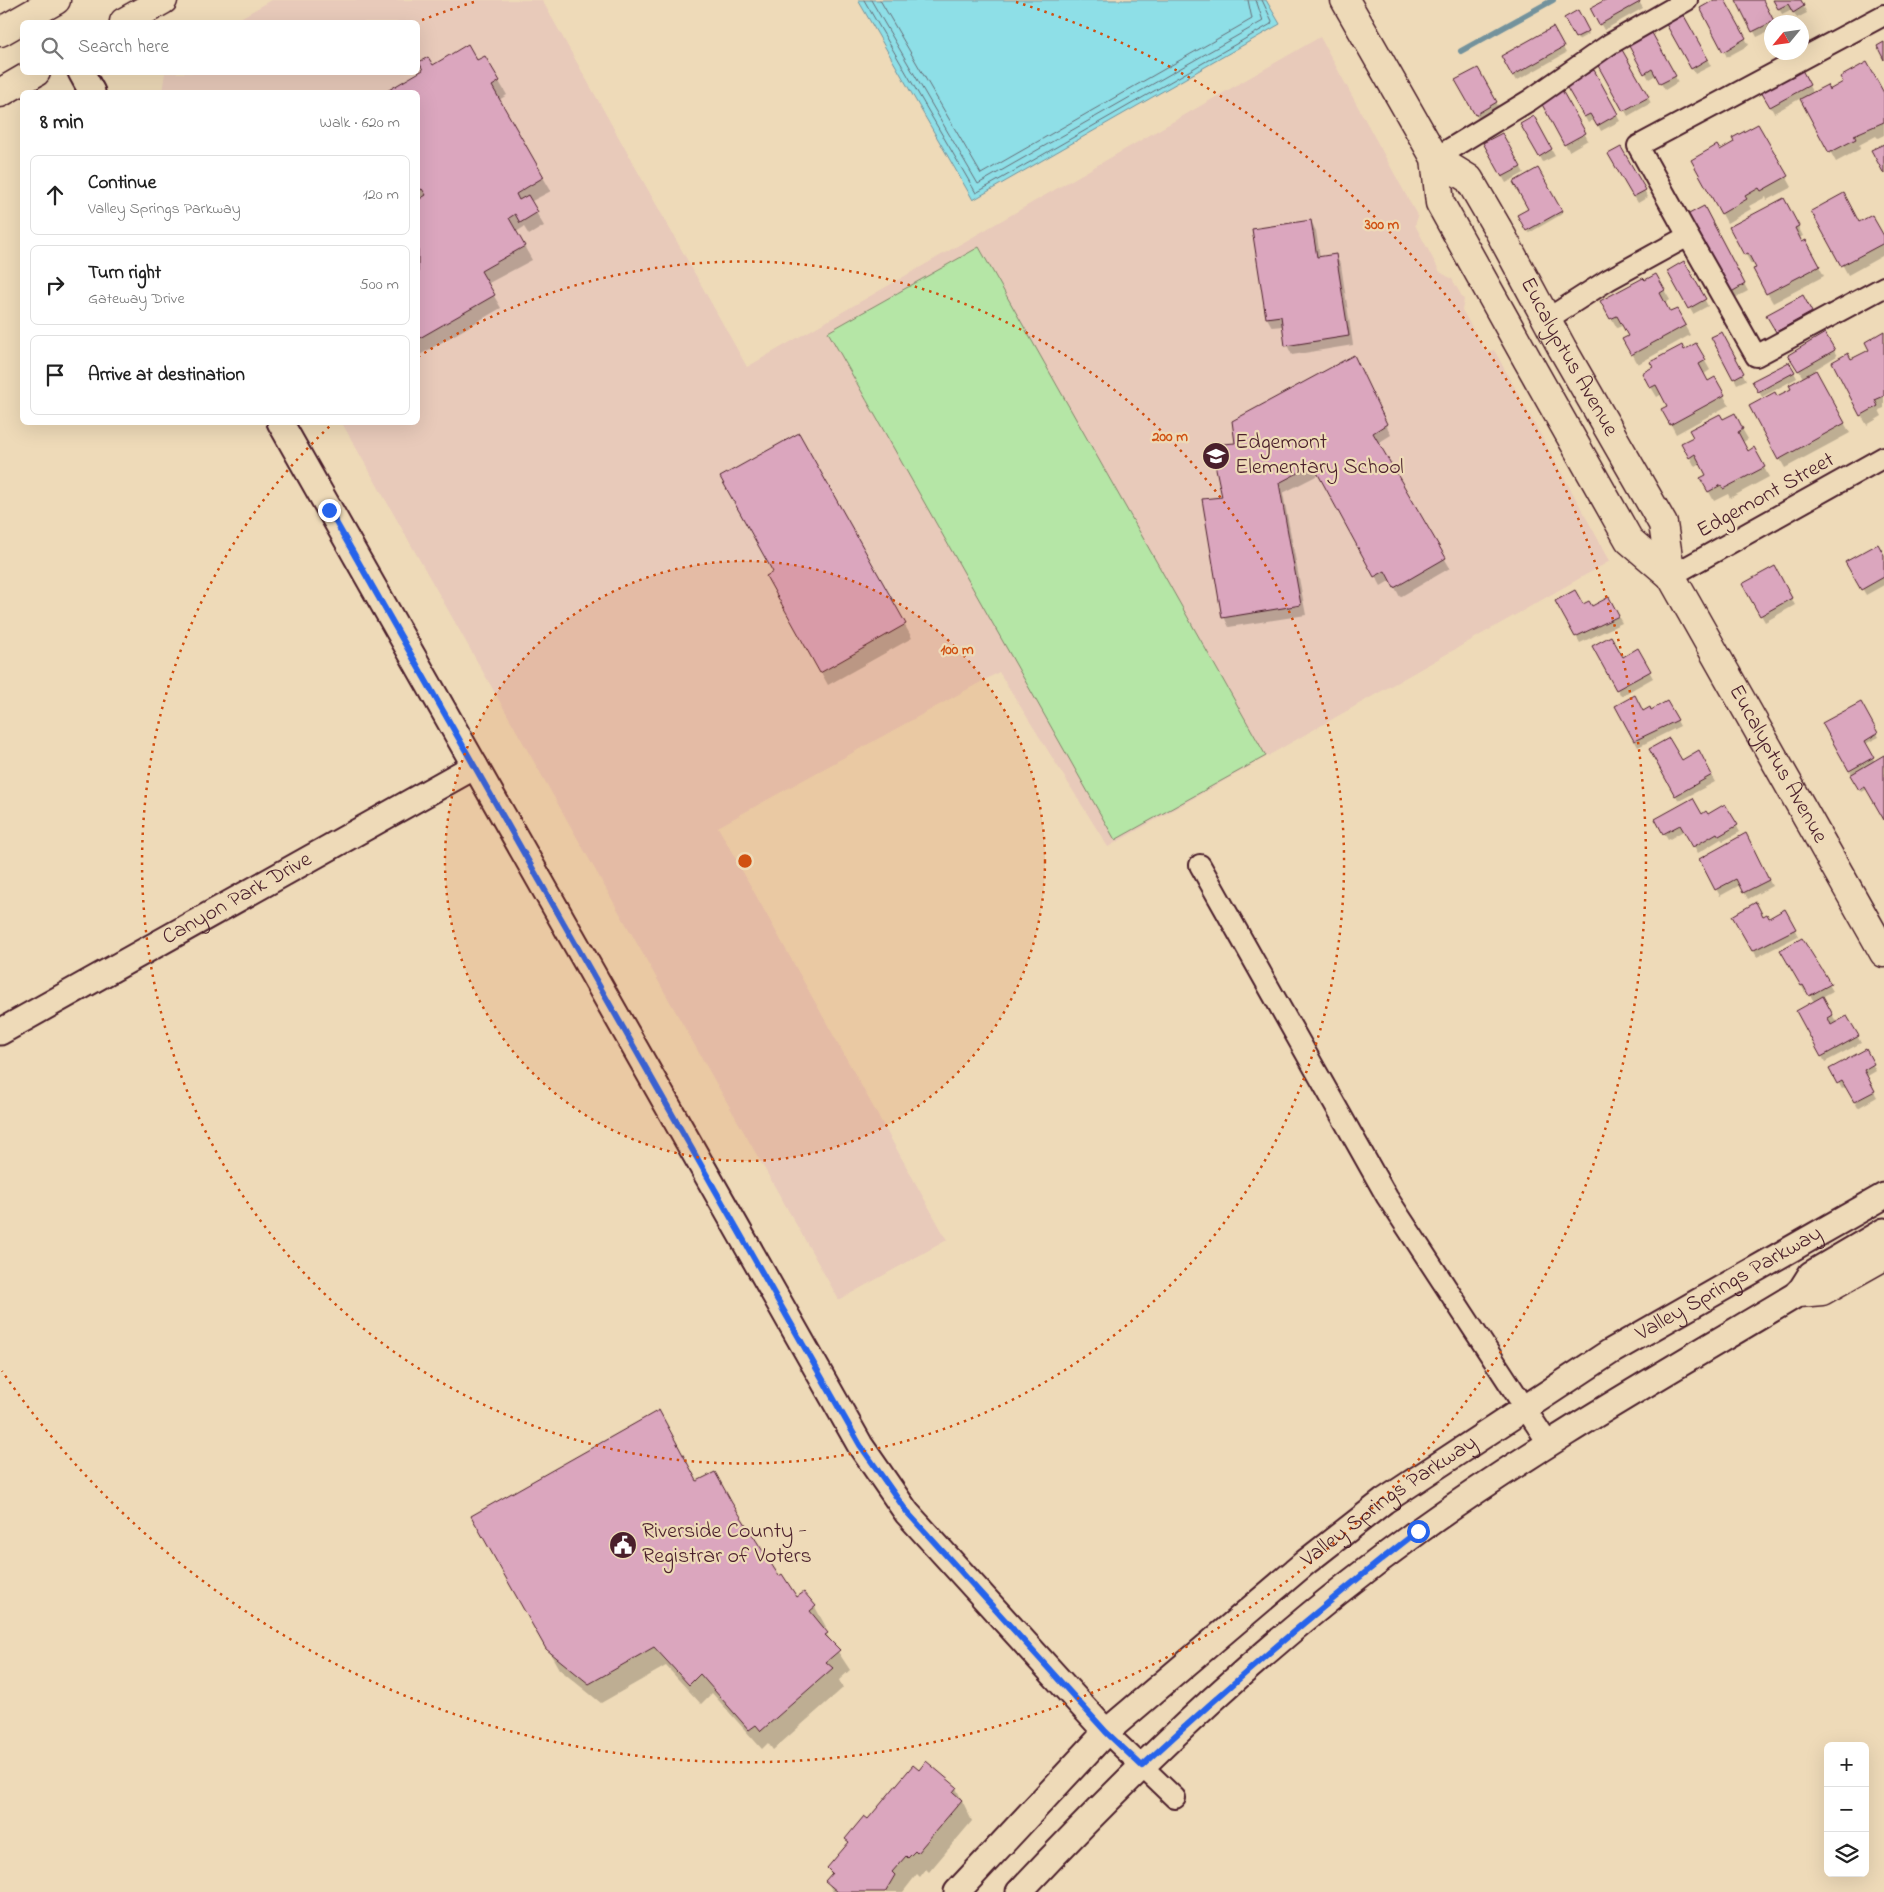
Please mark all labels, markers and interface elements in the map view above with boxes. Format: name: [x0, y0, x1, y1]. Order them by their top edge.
north arrow: [1764, 15, 1809, 60]
search box: [20, 20, 420, 75]
icon: search: [38, 34, 66, 62]
text: Search here: [78, 34, 169, 61]
text: 8 min: [40, 108, 84, 138]
text: Walk · 620 m: [320, 111, 400, 135]
text: Continue: [88, 170, 156, 197]
icon: ahead: [41, 181, 69, 209]
text: 120 m: [363, 183, 399, 207]
text: Valley Springs Parkway: [88, 197, 241, 221]
text: 300 m: [1364, 214, 1400, 236]
text: Turn right: [88, 260, 161, 287]
icon: right: [41, 271, 69, 299]
street label: Eucalyptus Avenue: [1511, 272, 1626, 443]
text: 500 m: [360, 273, 399, 297]
text: Gateway Drive: [88, 287, 185, 311]
icon: arrive: [41, 361, 69, 389]
text: Arrive at destination: [88, 362, 245, 389]
text: 200 m: [1151, 426, 1188, 448]
place label: Edgemont Elementary School: [1235, 427, 1404, 485]
school or university icon: Edgemont Elementary School: [1201, 441, 1231, 471]
street label: Edgemont Street: [1691, 445, 1842, 548]
route end: [318, 499, 341, 522]
text: 100 m: [940, 639, 974, 661]
street label: Eucalyptus Avenue: [1720, 679, 1835, 850]
street label: Canyon Park Drive: [157, 844, 318, 954]
centre of rings: [736, 852, 754, 870]
street label: Valley Springs Parkway: [1629, 1218, 1829, 1350]
street label: Valley Springs Parkway: [1294, 1428, 1484, 1577]
place label: Riverside County - Registrar of Voters: [642, 1516, 812, 1574]
route start: [1407, 1520, 1430, 1543]
public building icon: Riverside County - Registrar of Voters: [608, 1530, 638, 1560]
map controls: [1824, 1742, 1869, 1877]
button: +: [1824, 1742, 1869, 1787]
button: −: [1824, 1787, 1869, 1832]
button: layers: [1824, 1832, 1869, 1877]

